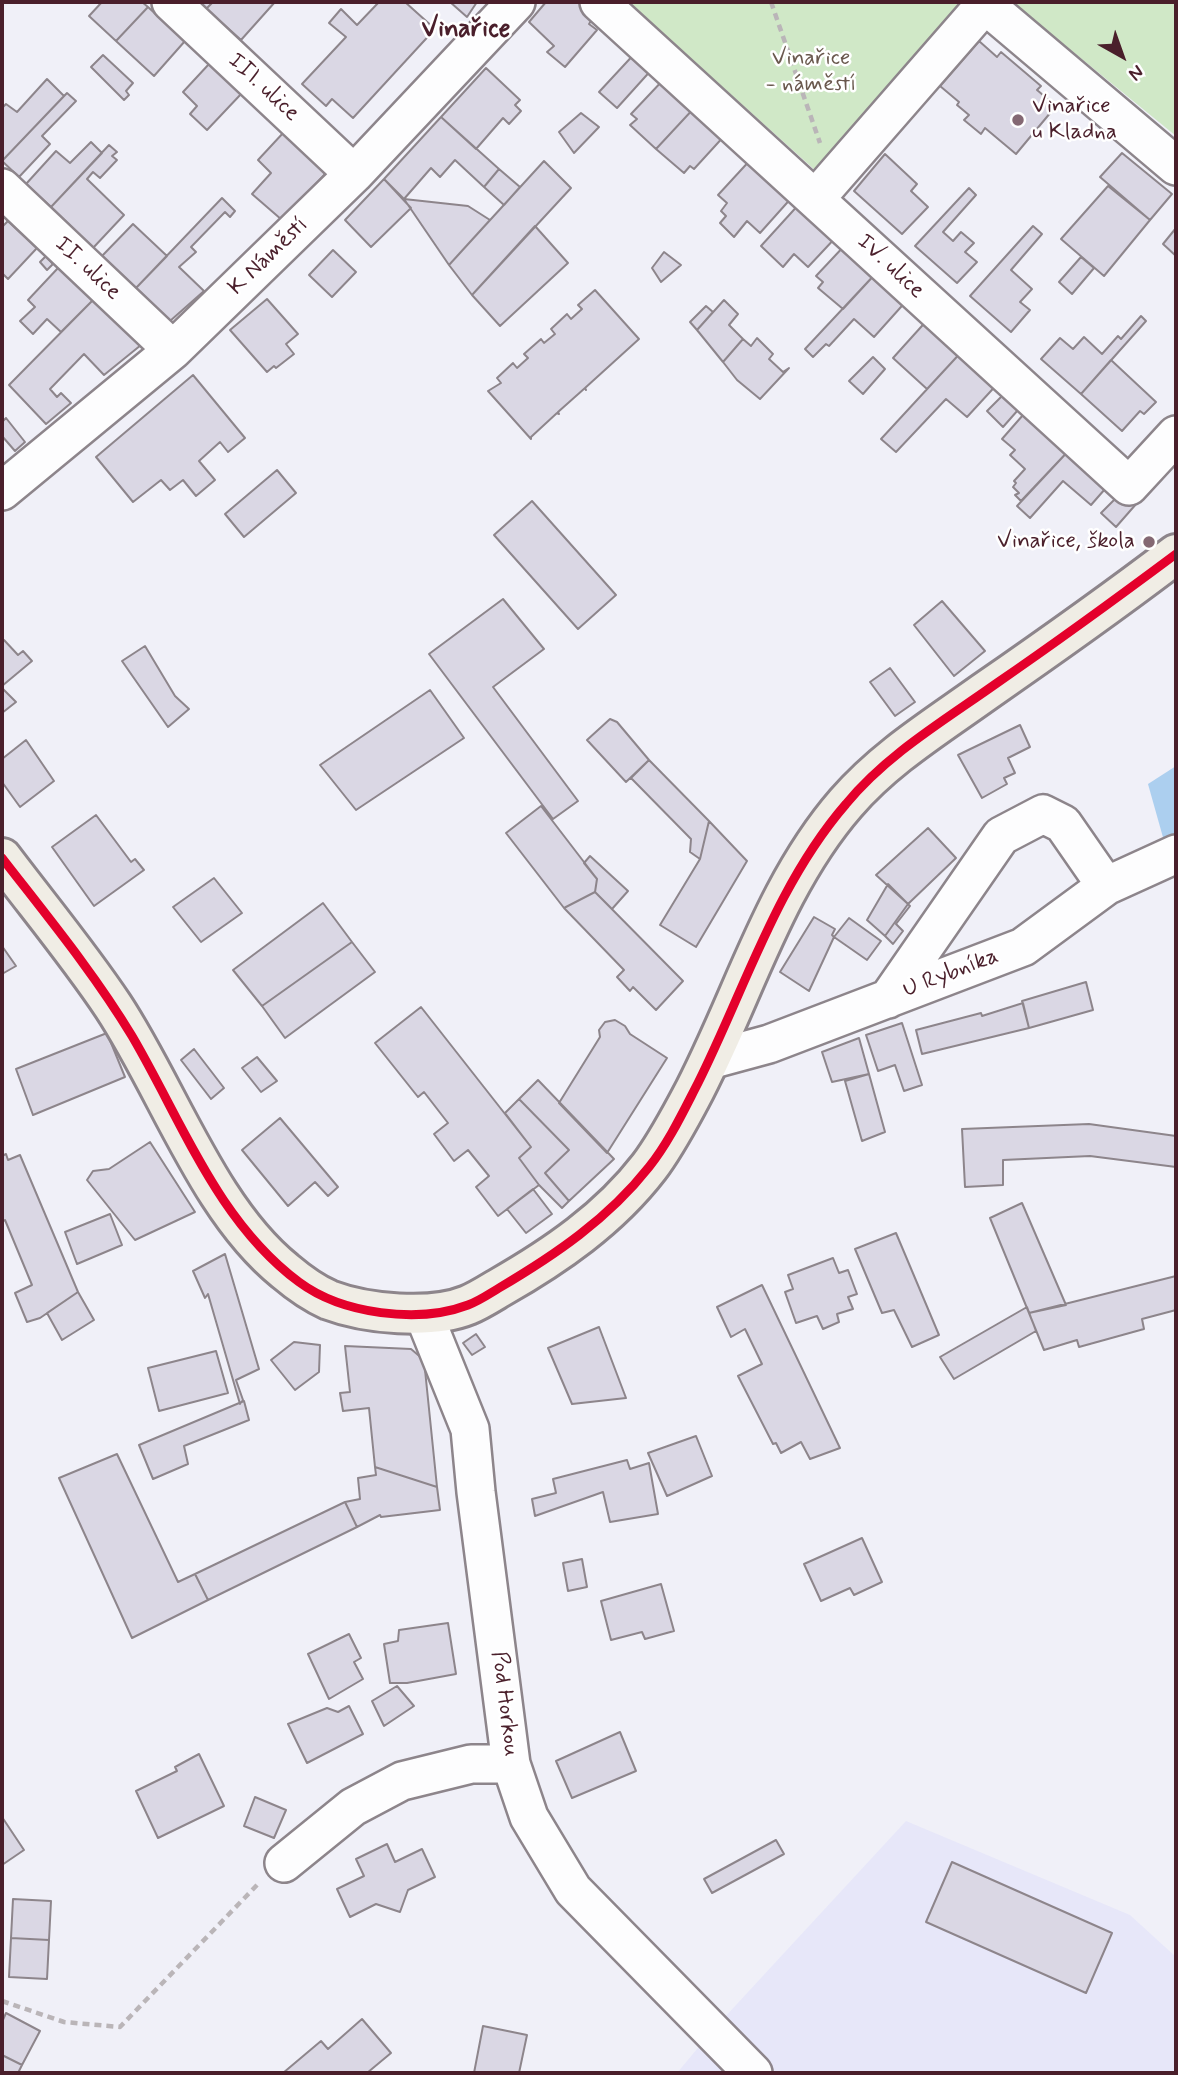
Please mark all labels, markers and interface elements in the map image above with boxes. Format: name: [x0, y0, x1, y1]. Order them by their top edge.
district label: Vinařice: [422, 15, 510, 47]
north arrow: [1087, 21, 1157, 91]
park label: Vinařice - náměstí: [766, 45, 856, 99]
street label: III. ulice: [221, 48, 305, 128]
text: N: [1123, 59, 1149, 86]
place label: Vinařice u Kladna: [1032, 93, 1117, 147]
marker: Vinařice u Kladna: [1010, 112, 1026, 128]
street label: K Náměstí: [223, 212, 315, 302]
street label: IV. ulice: [850, 229, 930, 305]
street label: II. ulice: [48, 231, 126, 307]
place label: Vinařice, škola: [997, 528, 1135, 556]
marker: Vinařice, škola: [1141, 534, 1157, 550]
street label: U Rybníka: [899, 943, 1003, 1005]
street label: Pod Horkou: [484, 1650, 524, 1758]

